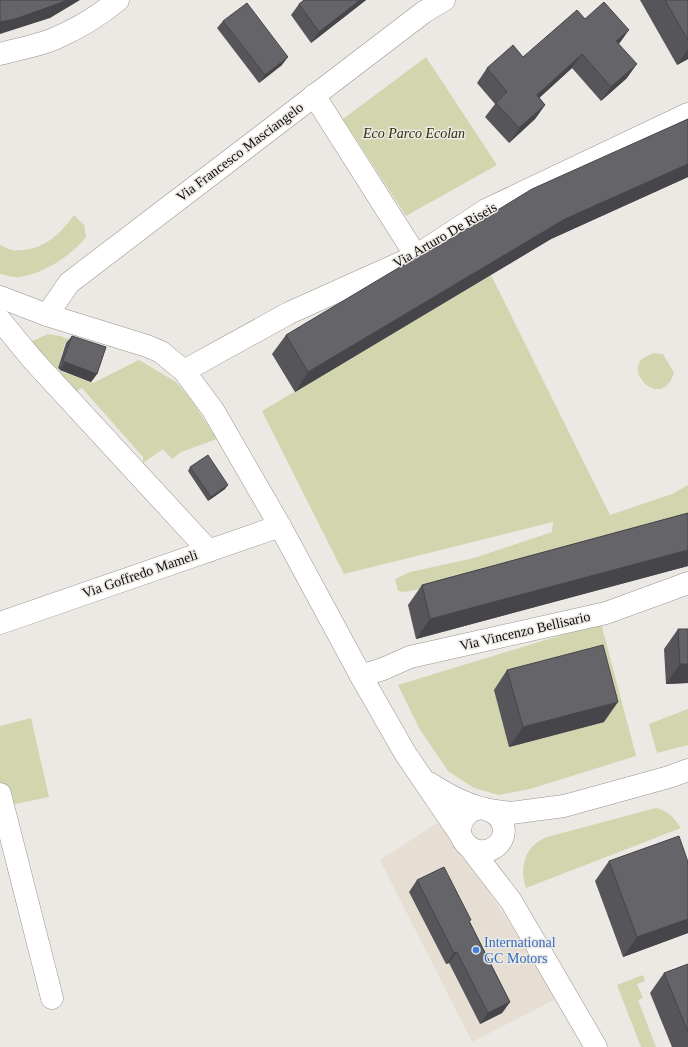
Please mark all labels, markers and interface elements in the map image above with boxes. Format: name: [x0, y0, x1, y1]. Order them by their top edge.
street label: Via Francesco Masciangelo: [174, 99, 306, 205]
park label: Eco Parco Ecolan: [362, 126, 465, 141]
street label: Via Arturo De Riseis: [391, 199, 499, 271]
street label: Via Goffredo Mameli: [80, 547, 200, 601]
street label: Via Vincenzo Bellisario: [458, 609, 592, 653]
place label: International GC Motors: [484, 935, 556, 966]
marker: International GC Motors: [471, 945, 481, 955]

